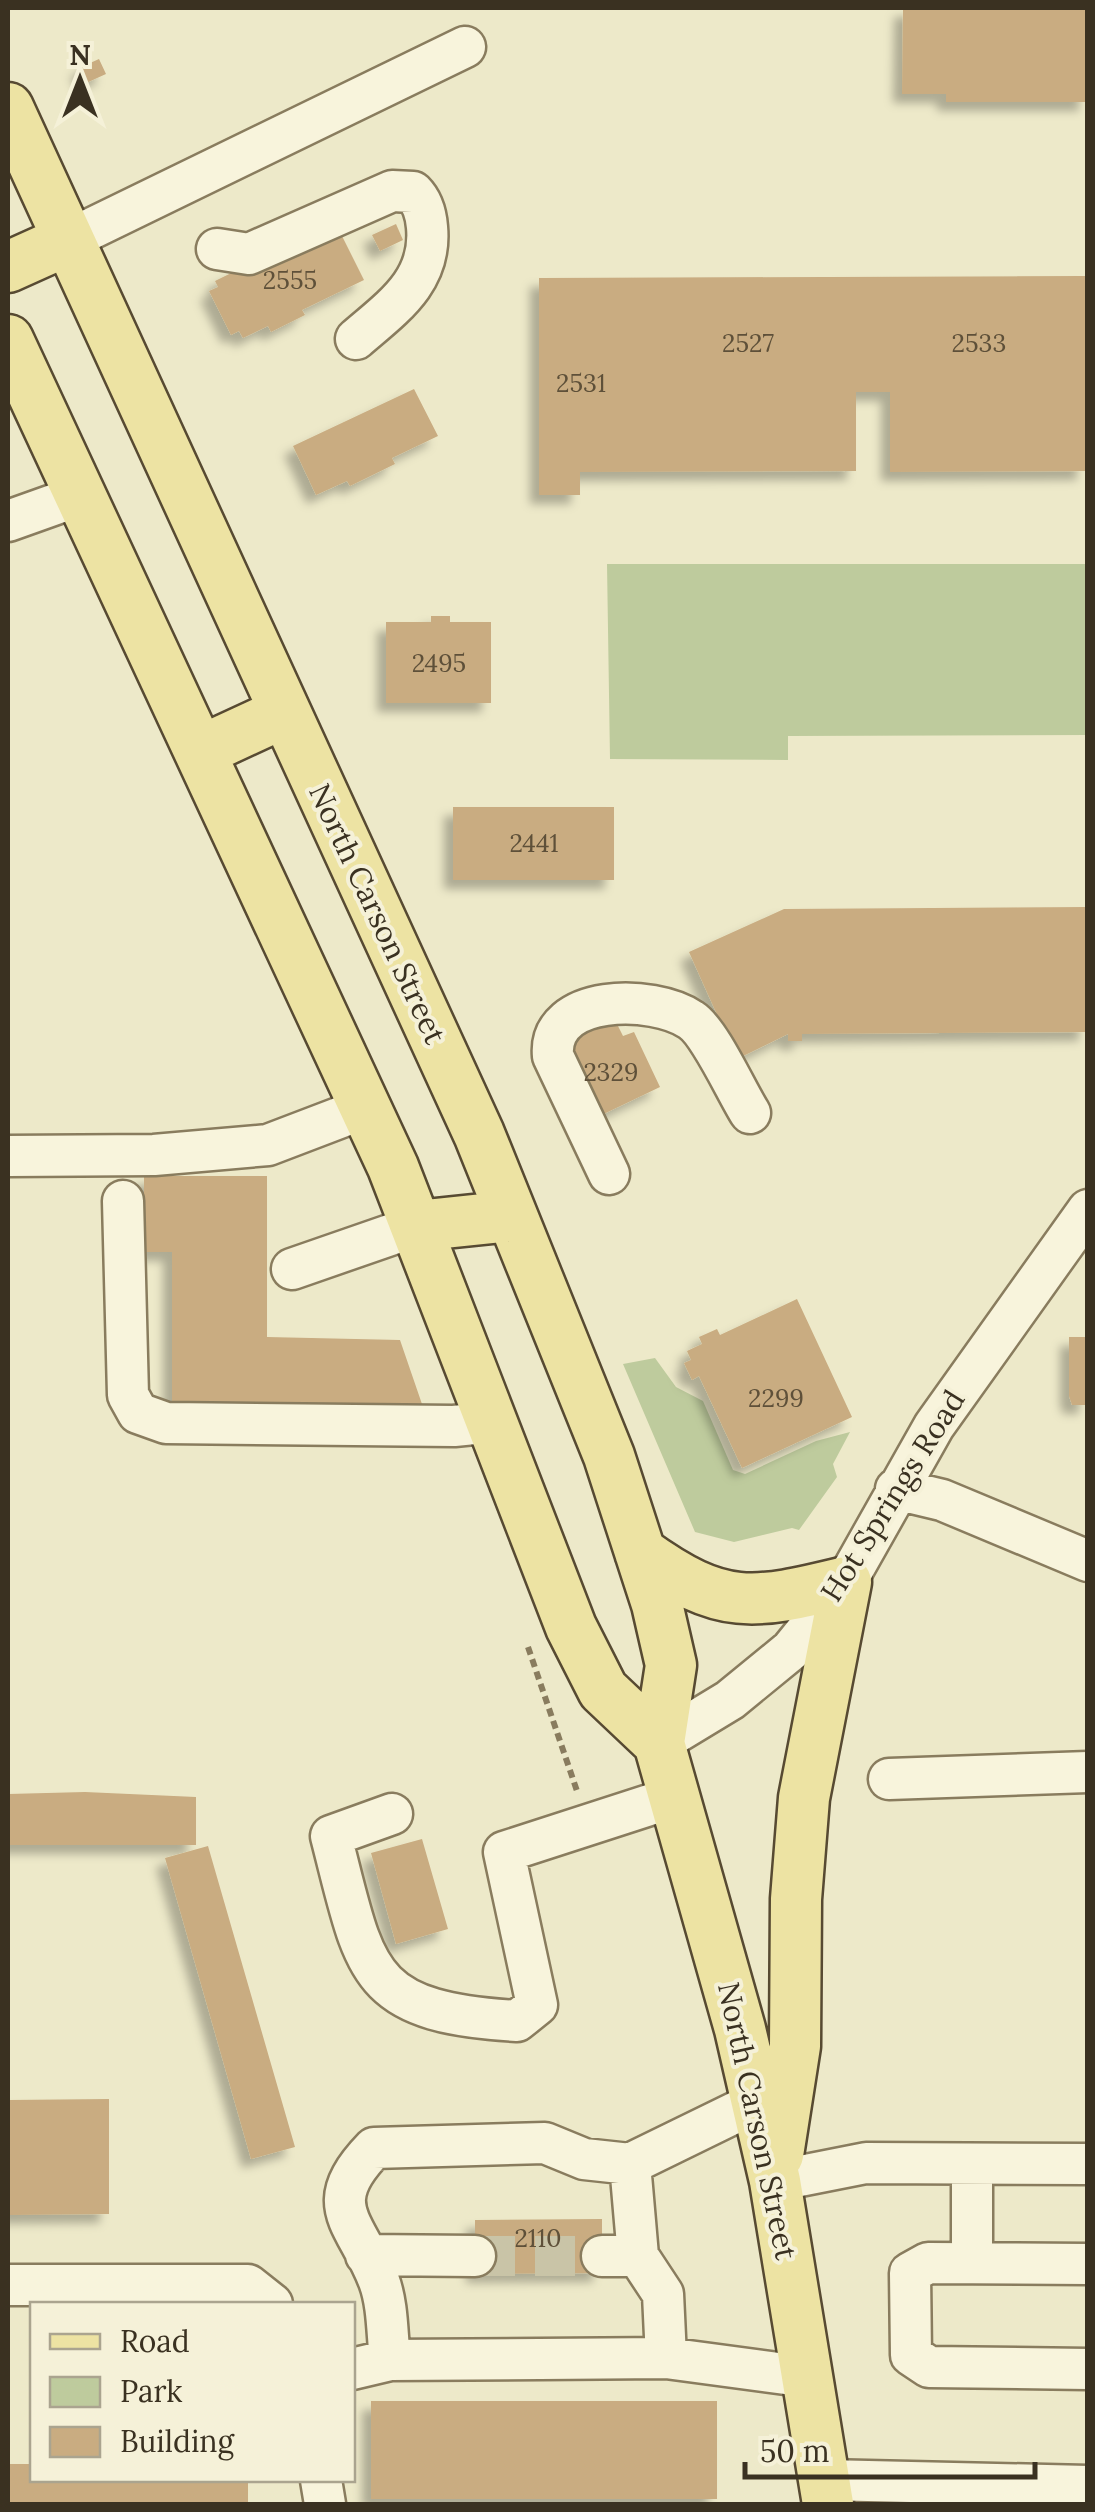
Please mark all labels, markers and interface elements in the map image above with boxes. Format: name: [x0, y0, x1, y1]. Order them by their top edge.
north arrow: [30, 30, 130, 130]
text: N: [69, 37, 91, 73]
house number: 2555: [263, 264, 317, 296]
house number: 2527: [722, 327, 774, 359]
house number: 2533: [952, 327, 1006, 359]
house number: 2531: [556, 367, 606, 399]
house number: 2495: [412, 647, 466, 679]
street label: North Carson Street: [301, 777, 455, 1050]
house number: 2441: [509, 827, 559, 859]
house number: 2329: [584, 1056, 638, 1088]
house number: 2299: [748, 1382, 804, 1414]
street label: Hot Springs Road: [812, 1383, 973, 1609]
street label: North Carson Street: [710, 1979, 806, 2263]
house number: 2110: [514, 2222, 562, 2254]
legend: [30, 2302, 355, 2482]
text: Road: [120, 2322, 190, 2360]
text: Park: [120, 2372, 182, 2410]
scale bar: [745, 2417, 1035, 2479]
text: Building: [120, 2422, 236, 2461]
text: 50 m: [760, 2432, 830, 2470]

